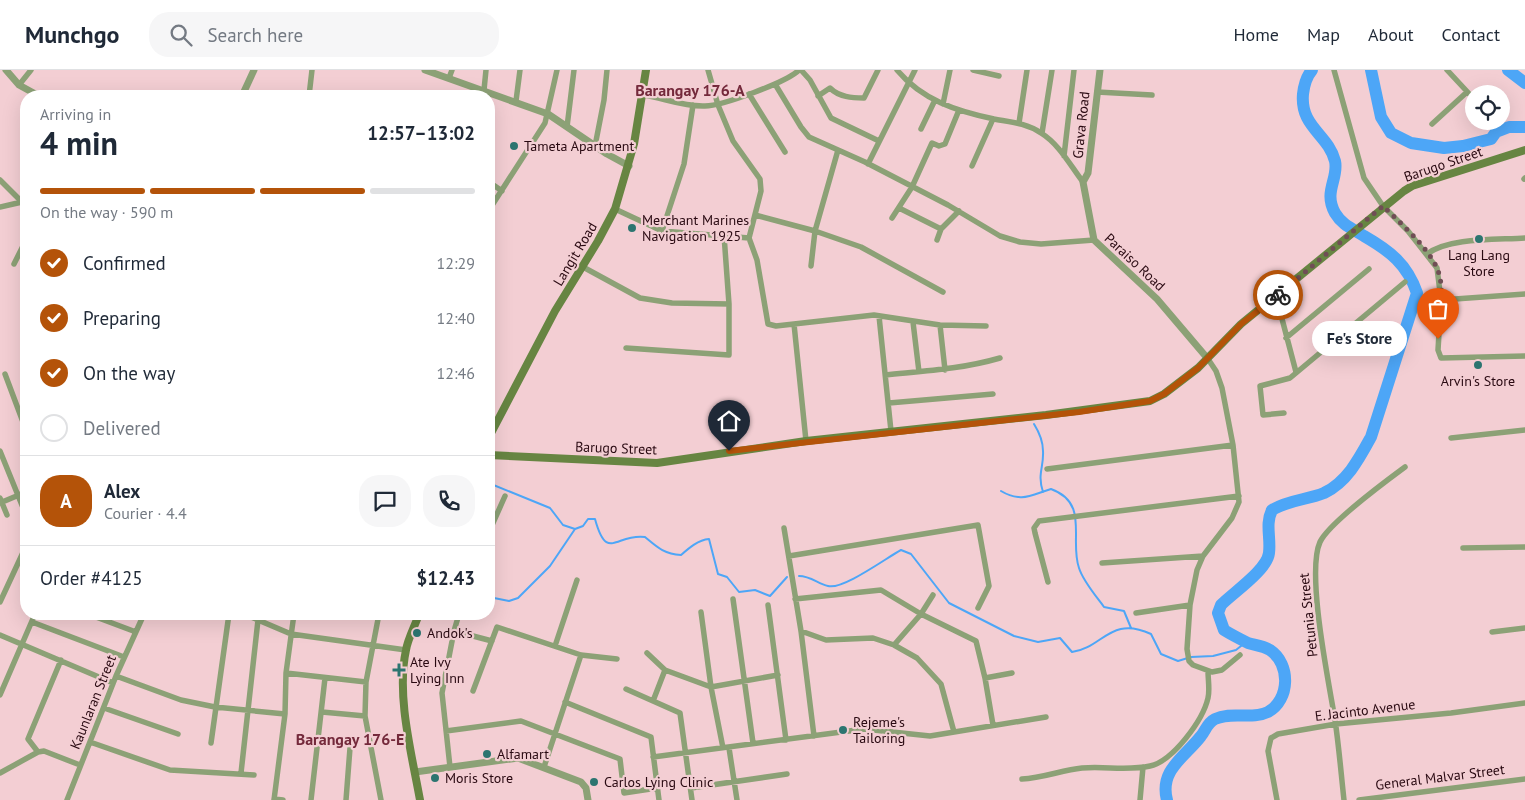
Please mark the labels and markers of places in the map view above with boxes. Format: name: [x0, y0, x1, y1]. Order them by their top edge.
place label: Tameta Apartment: [524, 137, 634, 155]
marker: Tameta Apartment: [508, 140, 520, 152]
place label: Merchant Marines Navigation 1925: [642, 211, 749, 245]
marker: Merchant Marines Navigation 1925: [626, 222, 638, 234]
marker: Lang Lang Store: [1473, 233, 1485, 245]
place label: Lang Lang Store: [1448, 246, 1510, 280]
pin: [1417, 288, 1459, 339]
callout: Fe's Store: [1313, 322, 1408, 356]
marker: Arvin's Store: [1472, 359, 1484, 371]
place label: Arvin's Store: [1441, 372, 1515, 390]
pin: [708, 400, 750, 451]
place label: Andok's: [427, 624, 473, 642]
marker: Andok's: [411, 627, 423, 639]
place label: Ate Ivy Lying Inn: [410, 653, 464, 687]
marker: Ate Ivy Lying Inn: [392, 663, 406, 677]
place label: Rejeme's Tailoring: [853, 713, 905, 747]
marker: Rejeme's Tailoring: [837, 724, 849, 736]
place label: Alfamart: [497, 745, 549, 763]
marker: Alfamart: [481, 748, 493, 760]
place label: Moris Store: [445, 769, 513, 787]
marker: Moris Store: [429, 772, 441, 784]
place label: Carlos Lying Clinic: [604, 773, 713, 791]
marker: Carlos Lying Clinic: [588, 776, 600, 788]

